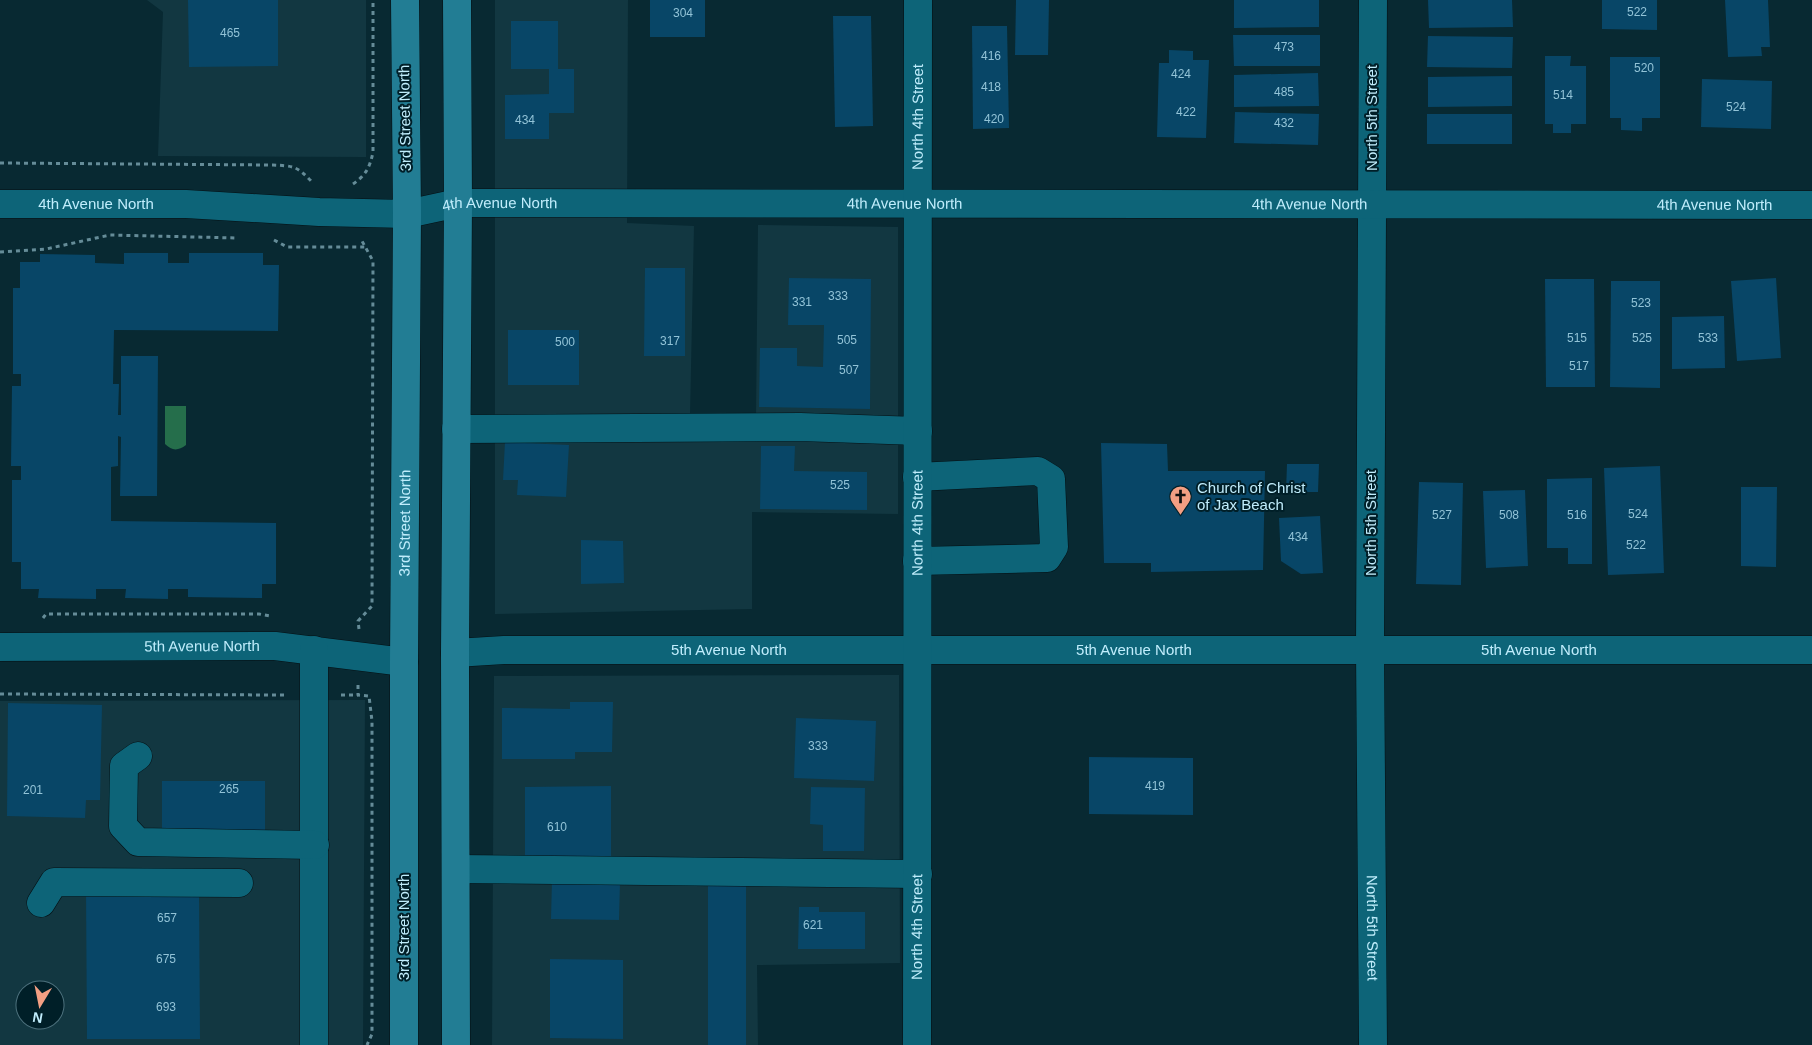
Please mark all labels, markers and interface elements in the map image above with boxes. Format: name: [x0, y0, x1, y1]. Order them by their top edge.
house number: 522: [1627, 5, 1647, 19]
house number: 304: [673, 6, 693, 20]
house number: 465: [220, 26, 240, 40]
house number: 473: [1274, 40, 1294, 54]
house number: 416: [981, 49, 1001, 63]
house number: 520: [1634, 61, 1654, 75]
street label: North 4th Street: [909, 63, 926, 170]
street label: North 5th Street: [1363, 64, 1380, 171]
street label: 3rd Street North: [395, 65, 414, 172]
house number: 424: [1171, 67, 1191, 81]
house number: 418: [981, 80, 1001, 94]
house number: 485: [1274, 85, 1294, 99]
house number: 514: [1553, 88, 1573, 102]
house number: 524: [1726, 100, 1746, 114]
house number: 422: [1176, 105, 1196, 119]
house number: 420: [984, 112, 1004, 126]
house number: 434: [515, 113, 535, 127]
house number: 432: [1274, 116, 1294, 130]
street label: 4th Avenue North: [440, 194, 557, 214]
street label: 4th Avenue North: [38, 195, 154, 212]
street label: 4th Avenue North: [847, 195, 962, 212]
street label: 4th Avenue North: [1252, 195, 1367, 212]
street label: 4th Avenue North: [1657, 196, 1772, 213]
house number: 333: [828, 289, 848, 303]
house number: 331: [792, 295, 812, 309]
house number: 523: [1631, 296, 1651, 310]
house number: 515: [1567, 331, 1587, 345]
house number: 525: [1632, 331, 1652, 345]
house number: 533: [1698, 331, 1718, 345]
house number: 505: [837, 333, 857, 347]
house number: 317: [660, 334, 680, 348]
house number: 500: [555, 335, 575, 349]
house number: 517: [1569, 359, 1589, 373]
house number: 507: [839, 363, 859, 377]
street label: North 4th Street: [908, 469, 926, 576]
street label: North 5th Street: [1362, 469, 1379, 576]
street label: 3rd Street North: [396, 470, 413, 576]
house number: 525: [830, 478, 850, 492]
place label: Church of Christ of Jax Beach: [1197, 479, 1306, 513]
church icon: Church of Christ of Jax Beach: [1169, 485, 1193, 516]
house number: 524: [1628, 507, 1648, 521]
house number: 527: [1432, 508, 1452, 522]
house number: 508: [1499, 508, 1519, 522]
house number: 516: [1567, 508, 1587, 522]
house number: 434: [1288, 530, 1308, 544]
house number: 522: [1626, 538, 1646, 552]
street label: 5th Avenue North: [144, 637, 260, 654]
street label: 5th Avenue North: [671, 641, 787, 658]
street label: 5th Avenue North: [1076, 641, 1192, 658]
street label: 5th Avenue North: [1481, 641, 1597, 658]
house number: 333: [808, 739, 828, 753]
house number: 419: [1145, 779, 1165, 793]
house number: 265: [219, 782, 239, 796]
house number: 201: [23, 783, 43, 797]
house number: 610: [547, 820, 567, 834]
street label: North 4th Street: [908, 873, 925, 980]
street label: 3rd Street North: [395, 874, 412, 980]
street label: North 5th Street: [1364, 875, 1382, 982]
house number: 657: [157, 911, 177, 925]
house number: 621: [803, 918, 823, 932]
house number: 675: [156, 952, 176, 966]
north arrow: [15, 980, 65, 1030]
house number: 693: [156, 1000, 176, 1014]
text: N: [31, 1009, 44, 1027]

